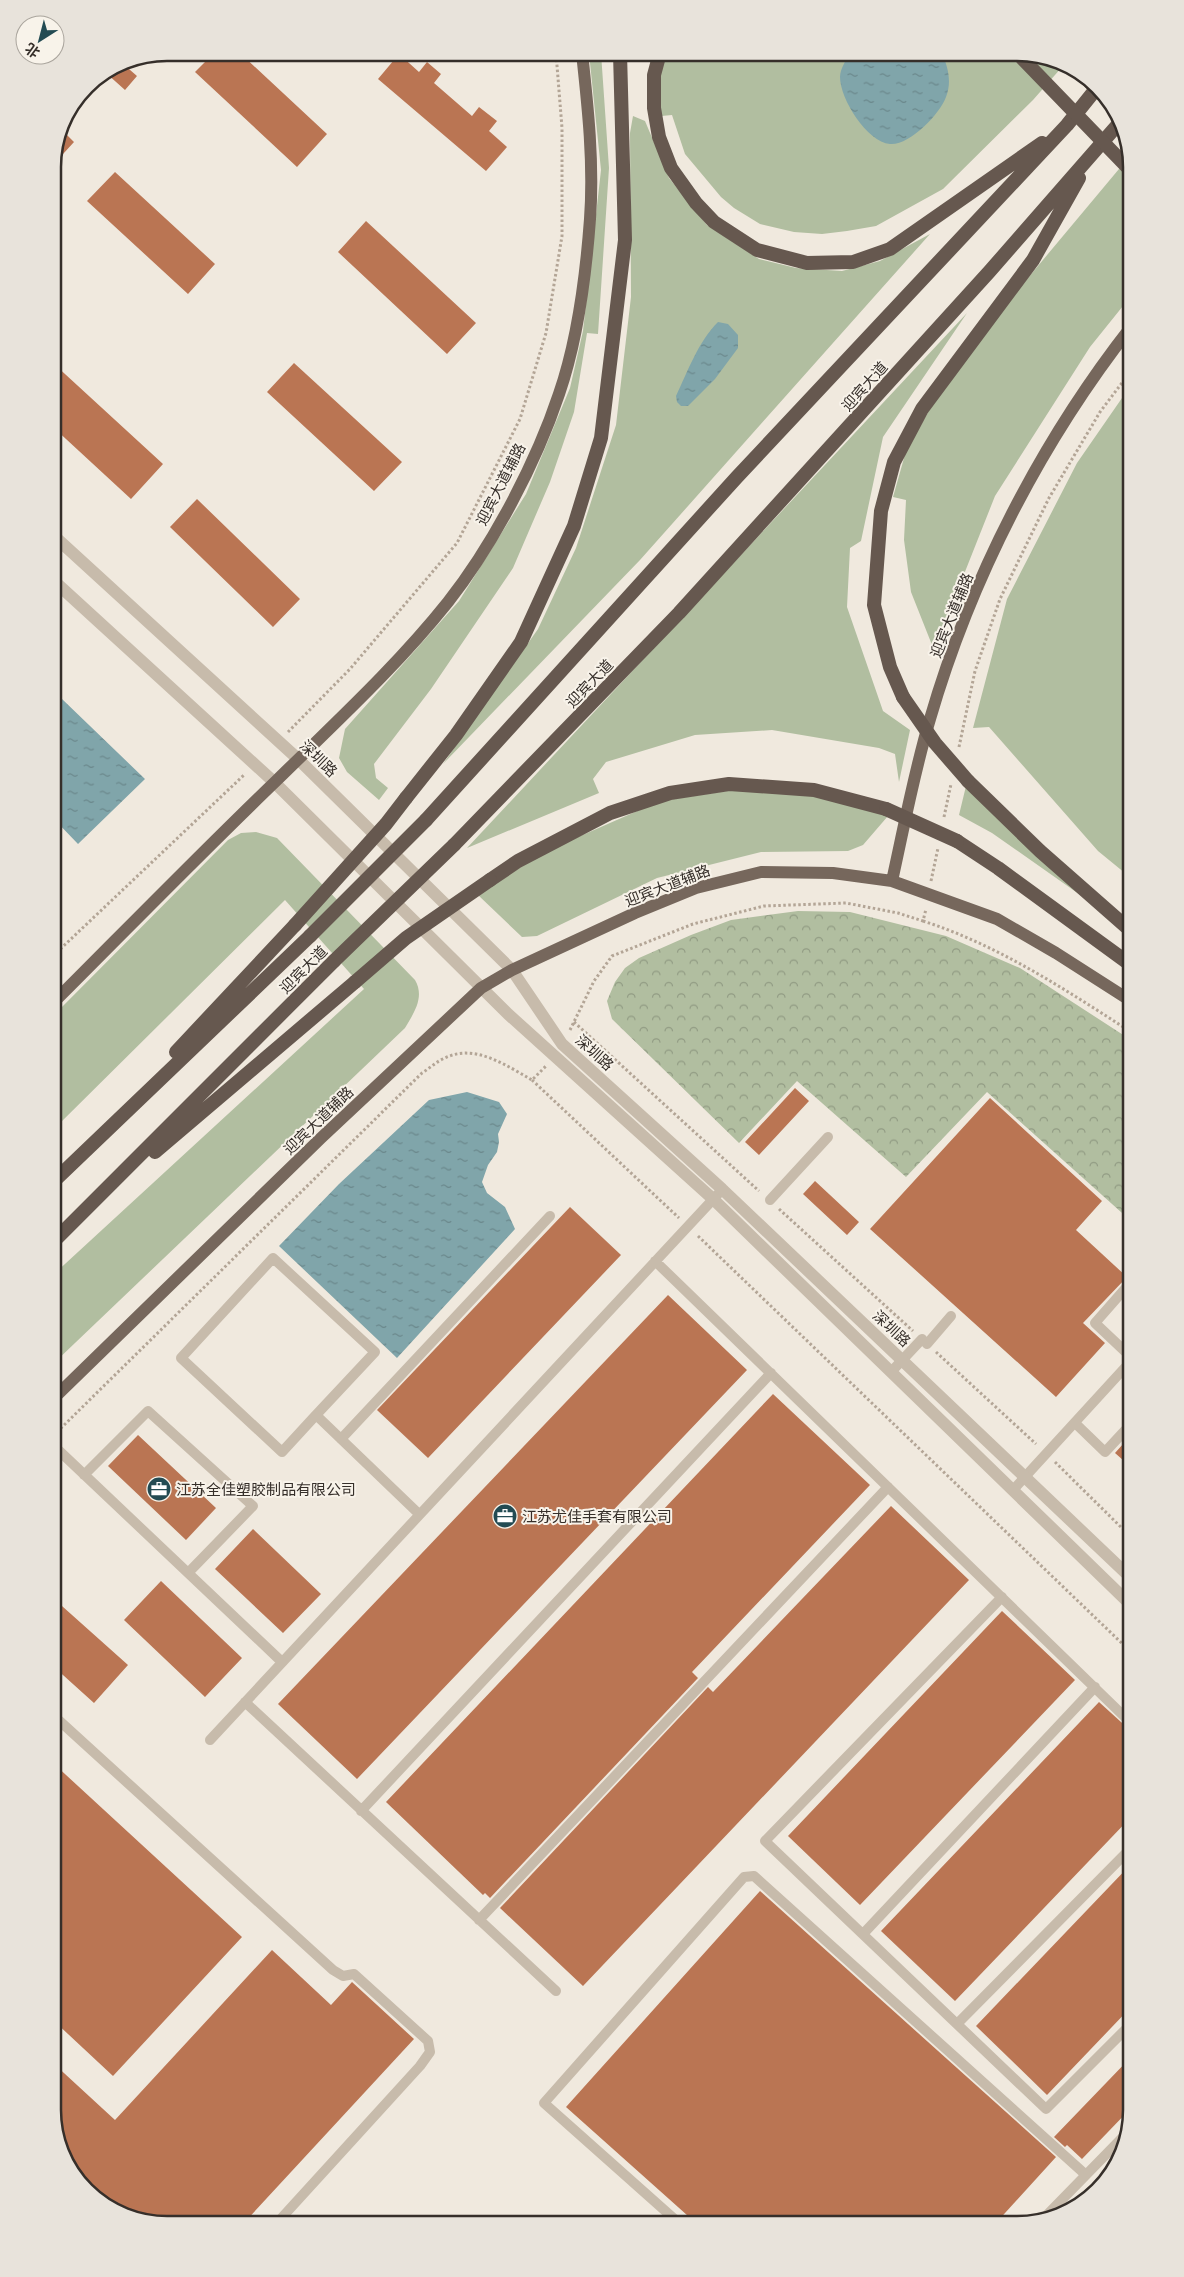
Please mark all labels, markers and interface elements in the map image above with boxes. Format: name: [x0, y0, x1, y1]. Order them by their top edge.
north arrow: [15, 15, 65, 65]
text: 北: [21, 40, 43, 62]
street label: 迎宾大道: [837, 358, 891, 414]
street label: 迎宾大道辅路: [472, 440, 528, 528]
street label: 迎宾大道辅路: [926, 570, 976, 660]
street label: 迎宾大道: [562, 655, 616, 711]
street label: 深圳路: [297, 736, 341, 780]
street label: 迎宾大道辅路: [622, 860, 712, 910]
street label: 迎宾大道: [275, 941, 331, 997]
street label: 深圳路: [572, 1030, 618, 1074]
street label: 迎宾大道辅路: [279, 1082, 357, 1158]
street label: 深圳路: [869, 1306, 915, 1350]
office icon: 江苏全佳塑胶制品有限公司: [146, 1476, 172, 1502]
place label: 江苏全佳塑胶制品有限公司: [176, 1480, 356, 1498]
office icon: 江苏尤佳手套有限公司: [492, 1503, 518, 1529]
place label: 江苏尤佳手套有限公司: [522, 1507, 672, 1525]

